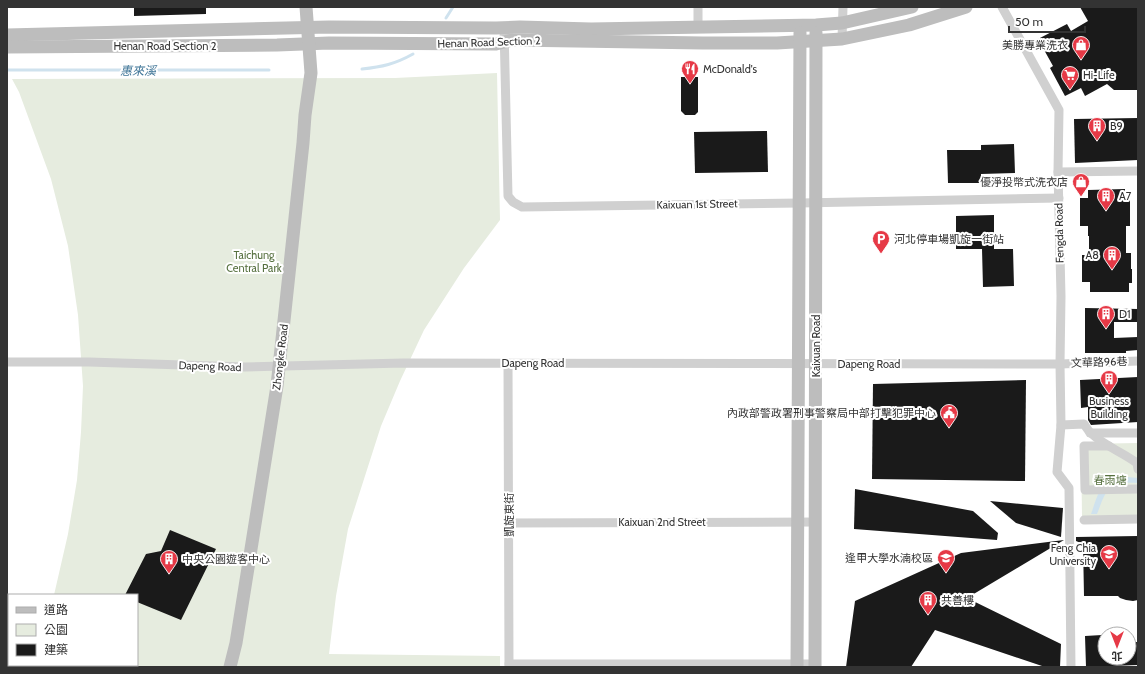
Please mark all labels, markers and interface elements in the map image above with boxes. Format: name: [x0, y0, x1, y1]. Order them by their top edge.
scale bar: [1009, 8, 1085, 34]
text: 50 m: [1015, 14, 1043, 29]
street label: Henan Road Section 2: [437, 33, 541, 51]
shop icon: 美勝專業洗衣: [1071, 35, 1091, 60]
place label: 美勝專業洗衣: [1002, 38, 1068, 52]
street label: Henan Road Section 2: [113, 39, 217, 53]
restaurant icon: McDonald's: [680, 59, 700, 84]
place label: McDonald's: [703, 62, 758, 76]
water label: 惠來溪: [120, 63, 158, 78]
supermarket icon: Hi-Life: [1060, 65, 1080, 90]
place label: Hi-Life: [1083, 68, 1115, 82]
building icon: B9: [1087, 116, 1107, 141]
place label: B9: [1110, 119, 1123, 133]
shop icon: 優淨投幣式洗衣店: [1071, 172, 1091, 197]
place label: 優淨投幣式洗衣店: [980, 175, 1068, 189]
building icon: A7: [1096, 186, 1116, 211]
place label: A7: [1119, 189, 1132, 203]
street label: Kaixuan 1st Street: [656, 196, 738, 212]
street label: Fengda Road: [1051, 203, 1067, 263]
parking icon: 河北停車場凱旋一街站: [871, 229, 891, 254]
place label: 河北停車場凱旋一街站: [894, 232, 1004, 246]
building icon: A8: [1102, 245, 1122, 270]
park label: Taichung Central Park: [226, 248, 282, 275]
place label: A8: [1086, 248, 1099, 262]
building icon: D1: [1096, 304, 1116, 329]
place label: D1: [1119, 307, 1131, 321]
street label: Kaixuan Road: [809, 315, 823, 377]
street label: Zhongke Road: [269, 323, 291, 391]
street label: 文華路96巷: [1071, 354, 1127, 370]
street label: Dapeng Road: [502, 356, 564, 370]
street label: Dapeng Road: [838, 357, 900, 371]
street label: Dapeng Road: [178, 358, 242, 374]
building icon: Business Building: [1099, 369, 1119, 394]
place label: Business Building: [1089, 394, 1129, 421]
public building icon: 內政部警政署刑事警察局中部打擊犯罪中心: [939, 403, 959, 428]
place label: 內政部警政署刑事警察局中部打擊犯罪中心: [727, 406, 936, 420]
park label: 春雨塘: [1094, 473, 1127, 487]
street label: 凱旋東街: [502, 493, 516, 537]
street label: Kaixuan 2nd Street: [618, 515, 706, 529]
place label: Feng Chia University: [1049, 541, 1097, 568]
school or university icon: Feng Chia University: [1099, 544, 1119, 569]
school or university icon: 逢甲大學水湳校區: [936, 548, 956, 573]
building icon: 中央公園遊客中心: [159, 549, 179, 574]
place label: 逢甲大學水湳校區: [845, 551, 933, 565]
place label: 中央公園遊客中心: [182, 552, 270, 566]
building icon: 共善樓: [918, 590, 938, 615]
place label: 共善樓: [941, 593, 974, 607]
legend: [8, 594, 138, 666]
text: 道路: [44, 602, 68, 617]
text: 公園: [44, 622, 68, 637]
north arrow: [1097, 626, 1137, 666]
text: 建築: [44, 642, 68, 657]
text: 北: [1112, 649, 1123, 663]

